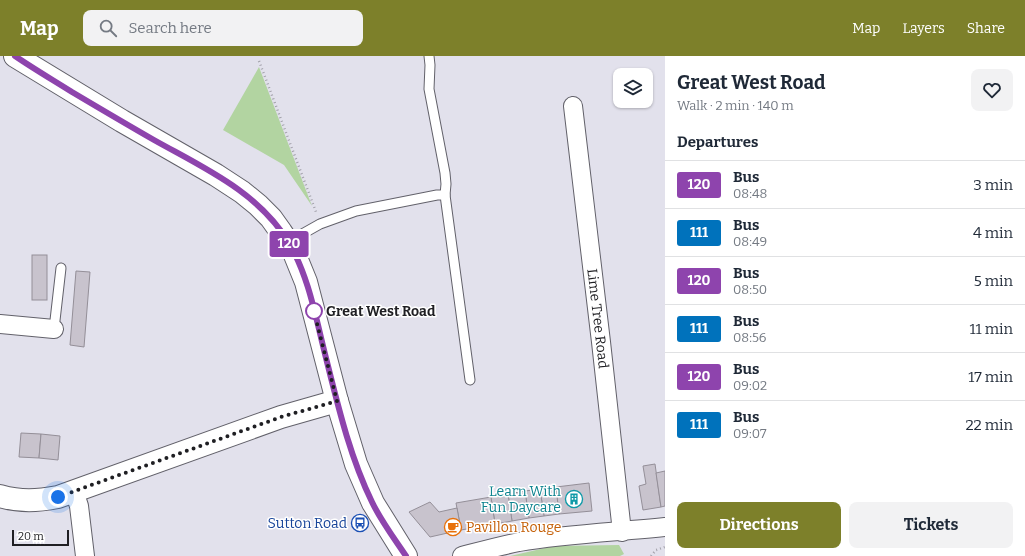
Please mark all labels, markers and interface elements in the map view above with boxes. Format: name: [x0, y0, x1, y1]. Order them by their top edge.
search box: [83, 10, 363, 46]
text: Map: [20, 17, 59, 40]
icon: search: [97, 17, 119, 39]
text: Search here: [129, 19, 212, 37]
text: Map: [852, 20, 880, 37]
text: Layers: [902, 20, 945, 37]
text: Share: [967, 20, 1005, 37]
map controls: [613, 68, 653, 108]
button: layers: [613, 68, 653, 108]
button: heart: [971, 69, 1013, 111]
text: Great West Road: [677, 71, 826, 94]
text: Walk · 2 min · 140 m: [677, 98, 794, 113]
text: Departures: [677, 133, 758, 151]
text: Bus: [733, 168, 759, 186]
text: 120: [688, 176, 710, 193]
text: 3 min: [973, 176, 1013, 194]
text: 08:48: [733, 186, 767, 201]
text: Bus: [733, 216, 759, 234]
text: 111: [690, 224, 708, 241]
text: 4 min: [973, 224, 1013, 242]
line badge: 120: [266, 231, 312, 257]
text: 08:49: [733, 234, 767, 249]
text: 120: [278, 235, 300, 252]
text: Bus: [733, 264, 759, 282]
street label: Lime Tree Road: [584, 268, 612, 369]
text: 120: [688, 272, 710, 289]
text: 5 min: [974, 272, 1013, 290]
text: 08:50: [733, 282, 767, 297]
marker: Great West Road: [305, 302, 323, 320]
place label: Great West Road: [326, 303, 436, 320]
text: Bus: [733, 312, 759, 330]
text: 111: [690, 320, 708, 337]
text: 11 min: [970, 320, 1013, 338]
text: 08:56: [733, 330, 766, 345]
text: Bus: [733, 360, 759, 378]
text: 120: [688, 368, 710, 385]
text: 17 min: [968, 368, 1013, 386]
text: 09:02: [733, 378, 767, 393]
text: Bus: [733, 408, 759, 426]
text: 111: [690, 416, 708, 433]
text: 22 min: [965, 416, 1013, 434]
text: 09:07: [733, 426, 767, 441]
place label: Learn With Fun Daycare: [481, 483, 561, 516]
your location: [48, 487, 68, 507]
building icon: Learn With Fun Daycare: [564, 489, 584, 509]
button: Directions: [677, 502, 841, 548]
button: Tickets: [849, 502, 1013, 548]
bus stop icon: Sutton Road: [350, 513, 370, 533]
place label: Sutton Road: [268, 515, 347, 532]
cafe icon: Pavillon Rouge: [443, 517, 463, 537]
place label: Pavillon Rouge: [466, 519, 561, 536]
scale bar: [12, 528, 69, 547]
text: 20 m: [18, 530, 44, 543]

